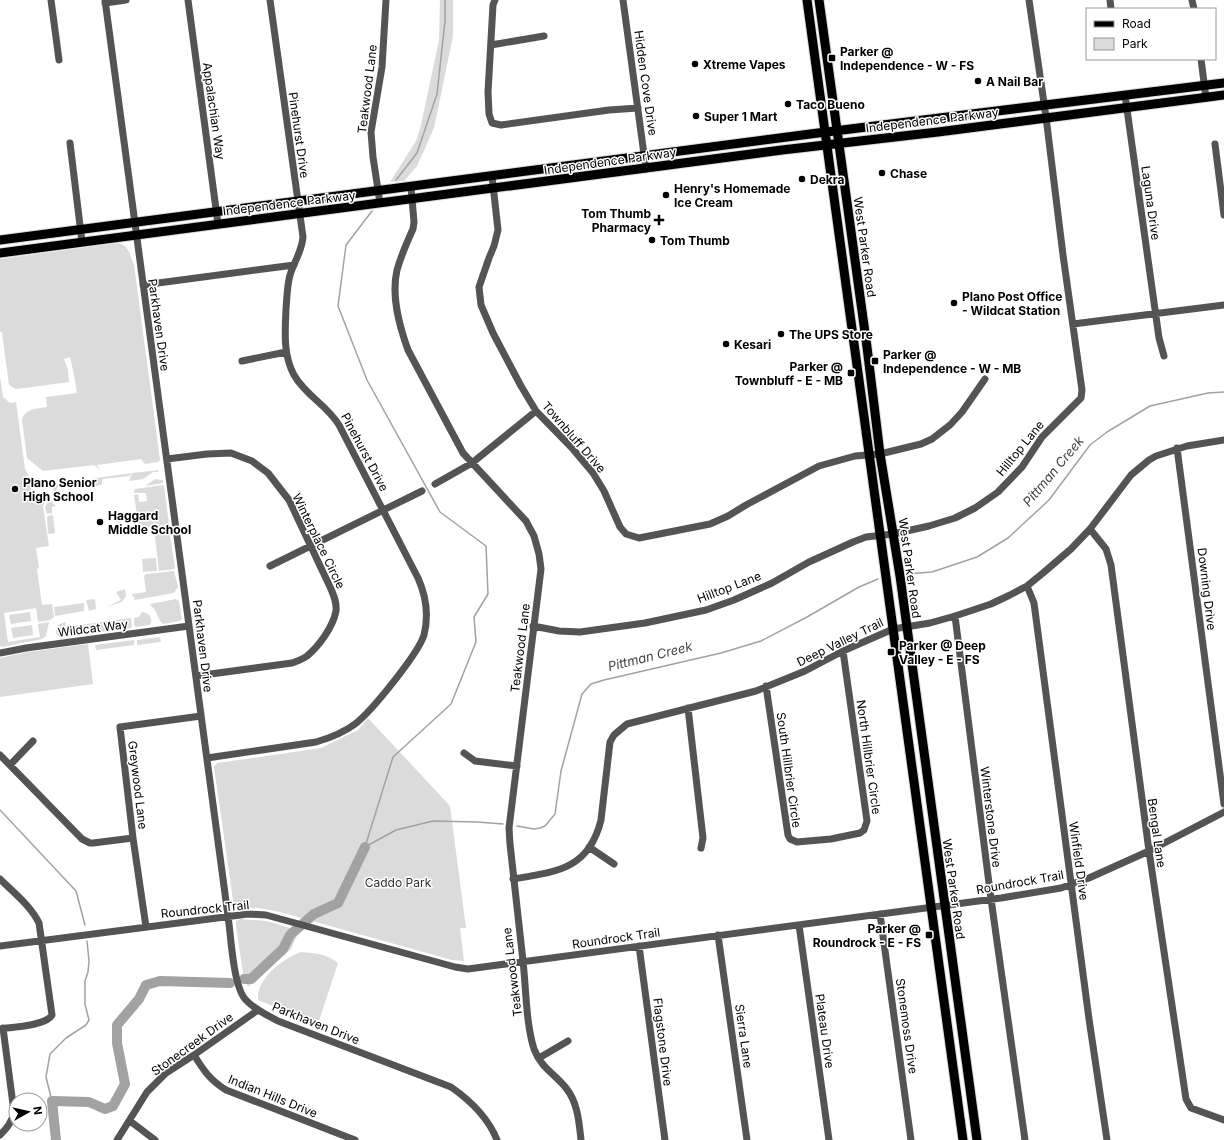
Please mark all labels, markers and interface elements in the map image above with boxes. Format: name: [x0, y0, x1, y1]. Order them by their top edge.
legend: [1086, 8, 1216, 60]
text: Road: [1122, 16, 1151, 31]
street label: Hidden Cove Drive: [631, 29, 661, 137]
text: Park: [1122, 36, 1148, 51]
street label: Teakwood Lane: [354, 44, 380, 134]
place label: Parker @ Independence - W - FS: [840, 44, 974, 73]
marker: Parker @ Independence - W - FS: [827, 53, 837, 63]
place label: Xtreme Vapes: [703, 57, 786, 72]
marker: Xtreme Vapes: [690, 59, 700, 69]
street label: Appalachian Way: [200, 61, 228, 161]
place label: A Nail Bar: [986, 74, 1043, 89]
marker: A Nail Bar: [973, 76, 983, 86]
street label: Pinehurst Drive: [286, 91, 312, 179]
place label: Taco Bueno: [796, 97, 865, 112]
marker: Taco Bueno: [783, 99, 793, 109]
street label: Independence Parkway: [865, 104, 999, 136]
place label: Super 1 Mart: [704, 109, 778, 124]
marker: Super 1 Mart: [691, 111, 701, 121]
street label: Independence Parkway: [543, 144, 677, 178]
street label: Laguna Drive: [1138, 165, 1164, 241]
place label: Chase: [890, 166, 927, 181]
marker: Chase: [877, 168, 887, 178]
place label: Dekra: [810, 172, 844, 187]
marker: Dekra: [797, 174, 807, 184]
place label: Henry's Homemade Ice Cream: [674, 181, 790, 210]
street label: Independence Parkway: [222, 187, 356, 219]
marker: Henry's Homemade Ice Cream: [661, 190, 671, 200]
street label: West Parker Road: [851, 196, 879, 298]
place label: Tom Thumb Pharmacy: [581, 206, 652, 235]
marker: Tom Thumb Pharmacy: [654, 215, 664, 225]
place label: Tom Thumb: [660, 233, 730, 248]
marker: Tom Thumb: [647, 235, 657, 245]
street label: Parkhaven Drive: [145, 278, 173, 372]
place label: Plano Post Office - Wildcat Station: [962, 289, 1063, 318]
marker: Plano Post Office - Wildcat Station: [949, 298, 959, 308]
place label: The UPS Store: [789, 327, 873, 342]
marker: The UPS Store: [776, 329, 786, 339]
place label: Kesari: [734, 337, 771, 352]
marker: Kesari: [721, 339, 731, 349]
place label: Parker @ Independence - W - MB: [883, 347, 1021, 376]
marker: Parker @ Independence - W - MB: [870, 356, 880, 366]
place label: Parker @ Townbluff - E - MB: [735, 359, 843, 388]
marker: Parker @ Townbluff - E - MB: [846, 368, 856, 378]
street label: Townbluff Drive: [539, 398, 609, 476]
street label: Pinehurst Drive: [338, 410, 392, 494]
street label: Hilltop Lane: [993, 417, 1047, 479]
water label: Pittman Creek: [1019, 432, 1088, 509]
place label: Plano Senior High School: [23, 475, 97, 504]
marker: Plano Senior High School: [10, 484, 20, 494]
street label: Winterplace Circle: [289, 491, 349, 591]
place label: Haggard Middle School: [108, 508, 191, 537]
marker: Haggard Middle School: [95, 517, 105, 527]
street label: West Parker Road: [896, 517, 924, 619]
street label: Downing Drive: [1194, 547, 1220, 631]
street label: Hilltop Lane: [695, 568, 763, 606]
street label: Parkhaven Drive: [190, 599, 216, 693]
street label: Teakwood Lane: [507, 603, 533, 693]
street label: Deep Valley Trail: [794, 615, 886, 669]
street label: Wildcat Way: [57, 616, 129, 640]
water label: Pittman Creek: [606, 638, 695, 674]
place label: Parker @ Deep Valley - E - FS: [899, 638, 986, 667]
marker: Parker @ Deep Valley - E - FS: [886, 647, 896, 657]
street label: North Hillbrier Circle: [854, 699, 884, 815]
street label: South Hillbrier Circle: [773, 711, 805, 829]
street label: Greywood Lane: [125, 740, 151, 830]
street label: Winterstone Drive: [977, 766, 1005, 868]
street label: Bengal Lane: [1145, 797, 1169, 869]
street label: Winfield Drive: [1066, 821, 1092, 901]
street label: West Parker Road: [940, 838, 968, 940]
street label: Roundrock Trail: [975, 867, 1065, 897]
park label: Caddo Park: [365, 875, 432, 890]
street label: Roundrock Trail: [160, 897, 250, 921]
place label: Parker @ Roundrock - E - FS: [813, 921, 921, 950]
street label: Roundrock Trail: [571, 924, 661, 952]
street label: Teakwood Lane: [499, 927, 525, 1017]
marker: Parker @ Roundrock - E - FS: [924, 930, 934, 940]
street label: Stonemoss Drive: [893, 977, 921, 1075]
street label: Plateau Drive: [812, 993, 838, 1069]
street label: Flagstone Drive: [650, 997, 676, 1087]
street label: Parkhaven Drive: [270, 999, 362, 1047]
street label: Sierra Lane: [732, 1003, 756, 1069]
street label: Stonecreek Drive: [148, 1009, 236, 1079]
street label: Indian Hills Drive: [226, 1071, 320, 1121]
north arrow: [8, 1092, 48, 1132]
text: N: [30, 1105, 45, 1116]

